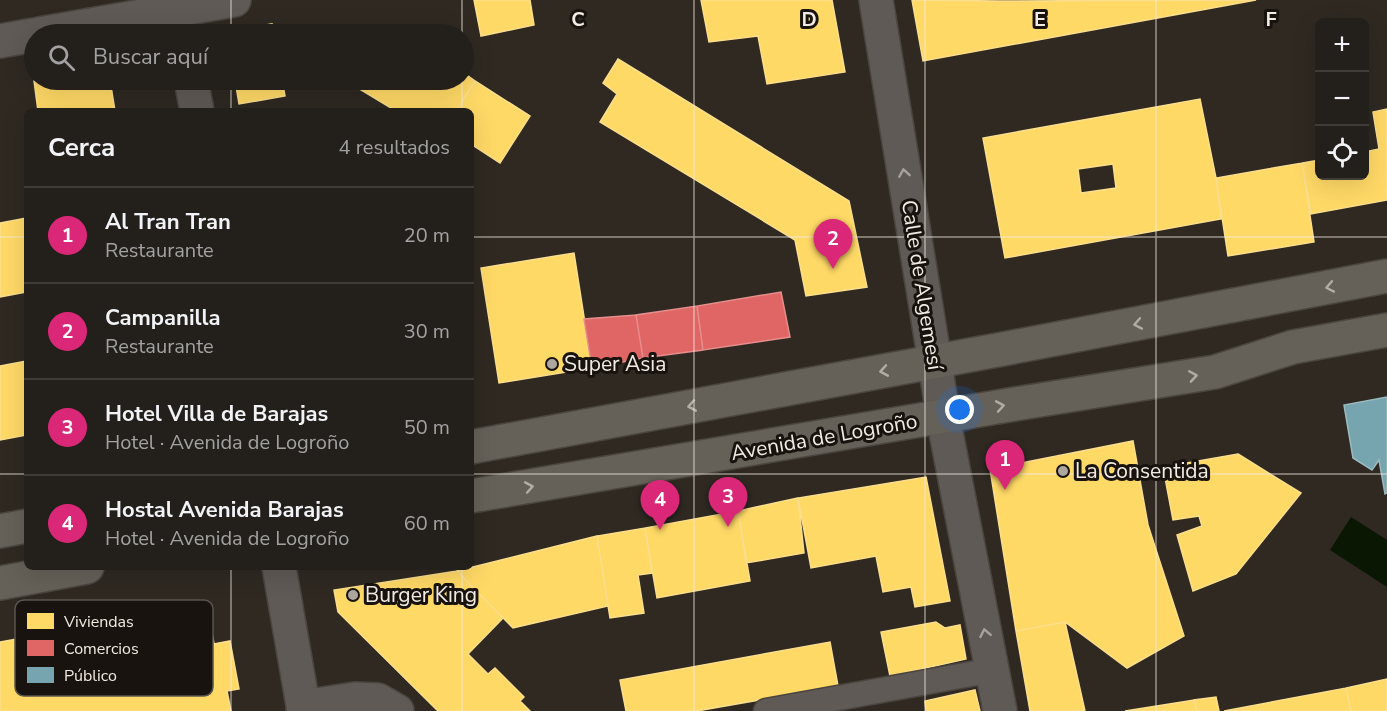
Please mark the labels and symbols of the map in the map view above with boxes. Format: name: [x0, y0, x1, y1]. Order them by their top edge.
text: C: [571, 6, 585, 33]
text: D: [801, 6, 817, 33]
text: E: [1034, 6, 1046, 33]
text: F: [1265, 6, 1277, 33]
one-way arrow: [898, 168, 911, 178]
street label: Calle de Algemesí: [895, 198, 949, 373]
pin: 2: [814, 220, 852, 269]
one-way arrow: [1325, 280, 1335, 293]
one-way arrow: [1133, 317, 1143, 330]
place label: Super Asia: [564, 350, 666, 378]
marker: Super Asia: [545, 357, 559, 371]
one-way arrow: [880, 364, 890, 377]
one-way arrow: [1188, 370, 1197, 382]
your location: [945, 395, 974, 424]
one-way arrow: [688, 399, 698, 412]
one-way arrow: [996, 401, 1005, 413]
street label: Avenida de Logroño: [729, 407, 919, 467]
pin: 1: [986, 440, 1024, 490]
place label: La Consentida: [1075, 457, 1209, 485]
marker: La Consentida: [1056, 464, 1070, 478]
pin: 3: [708, 478, 748, 527]
pin: 4: [640, 480, 680, 530]
one-way arrow: [524, 481, 533, 493]
place label: Burger King: [365, 581, 477, 609]
marker: Burger King: [346, 588, 360, 602]
legend: [15, 600, 213, 696]
text: Viviendas: [63, 611, 134, 633]
one-way arrow: [979, 628, 992, 638]
text: Comercios: [64, 638, 139, 660]
text: Público: [64, 665, 117, 687]

